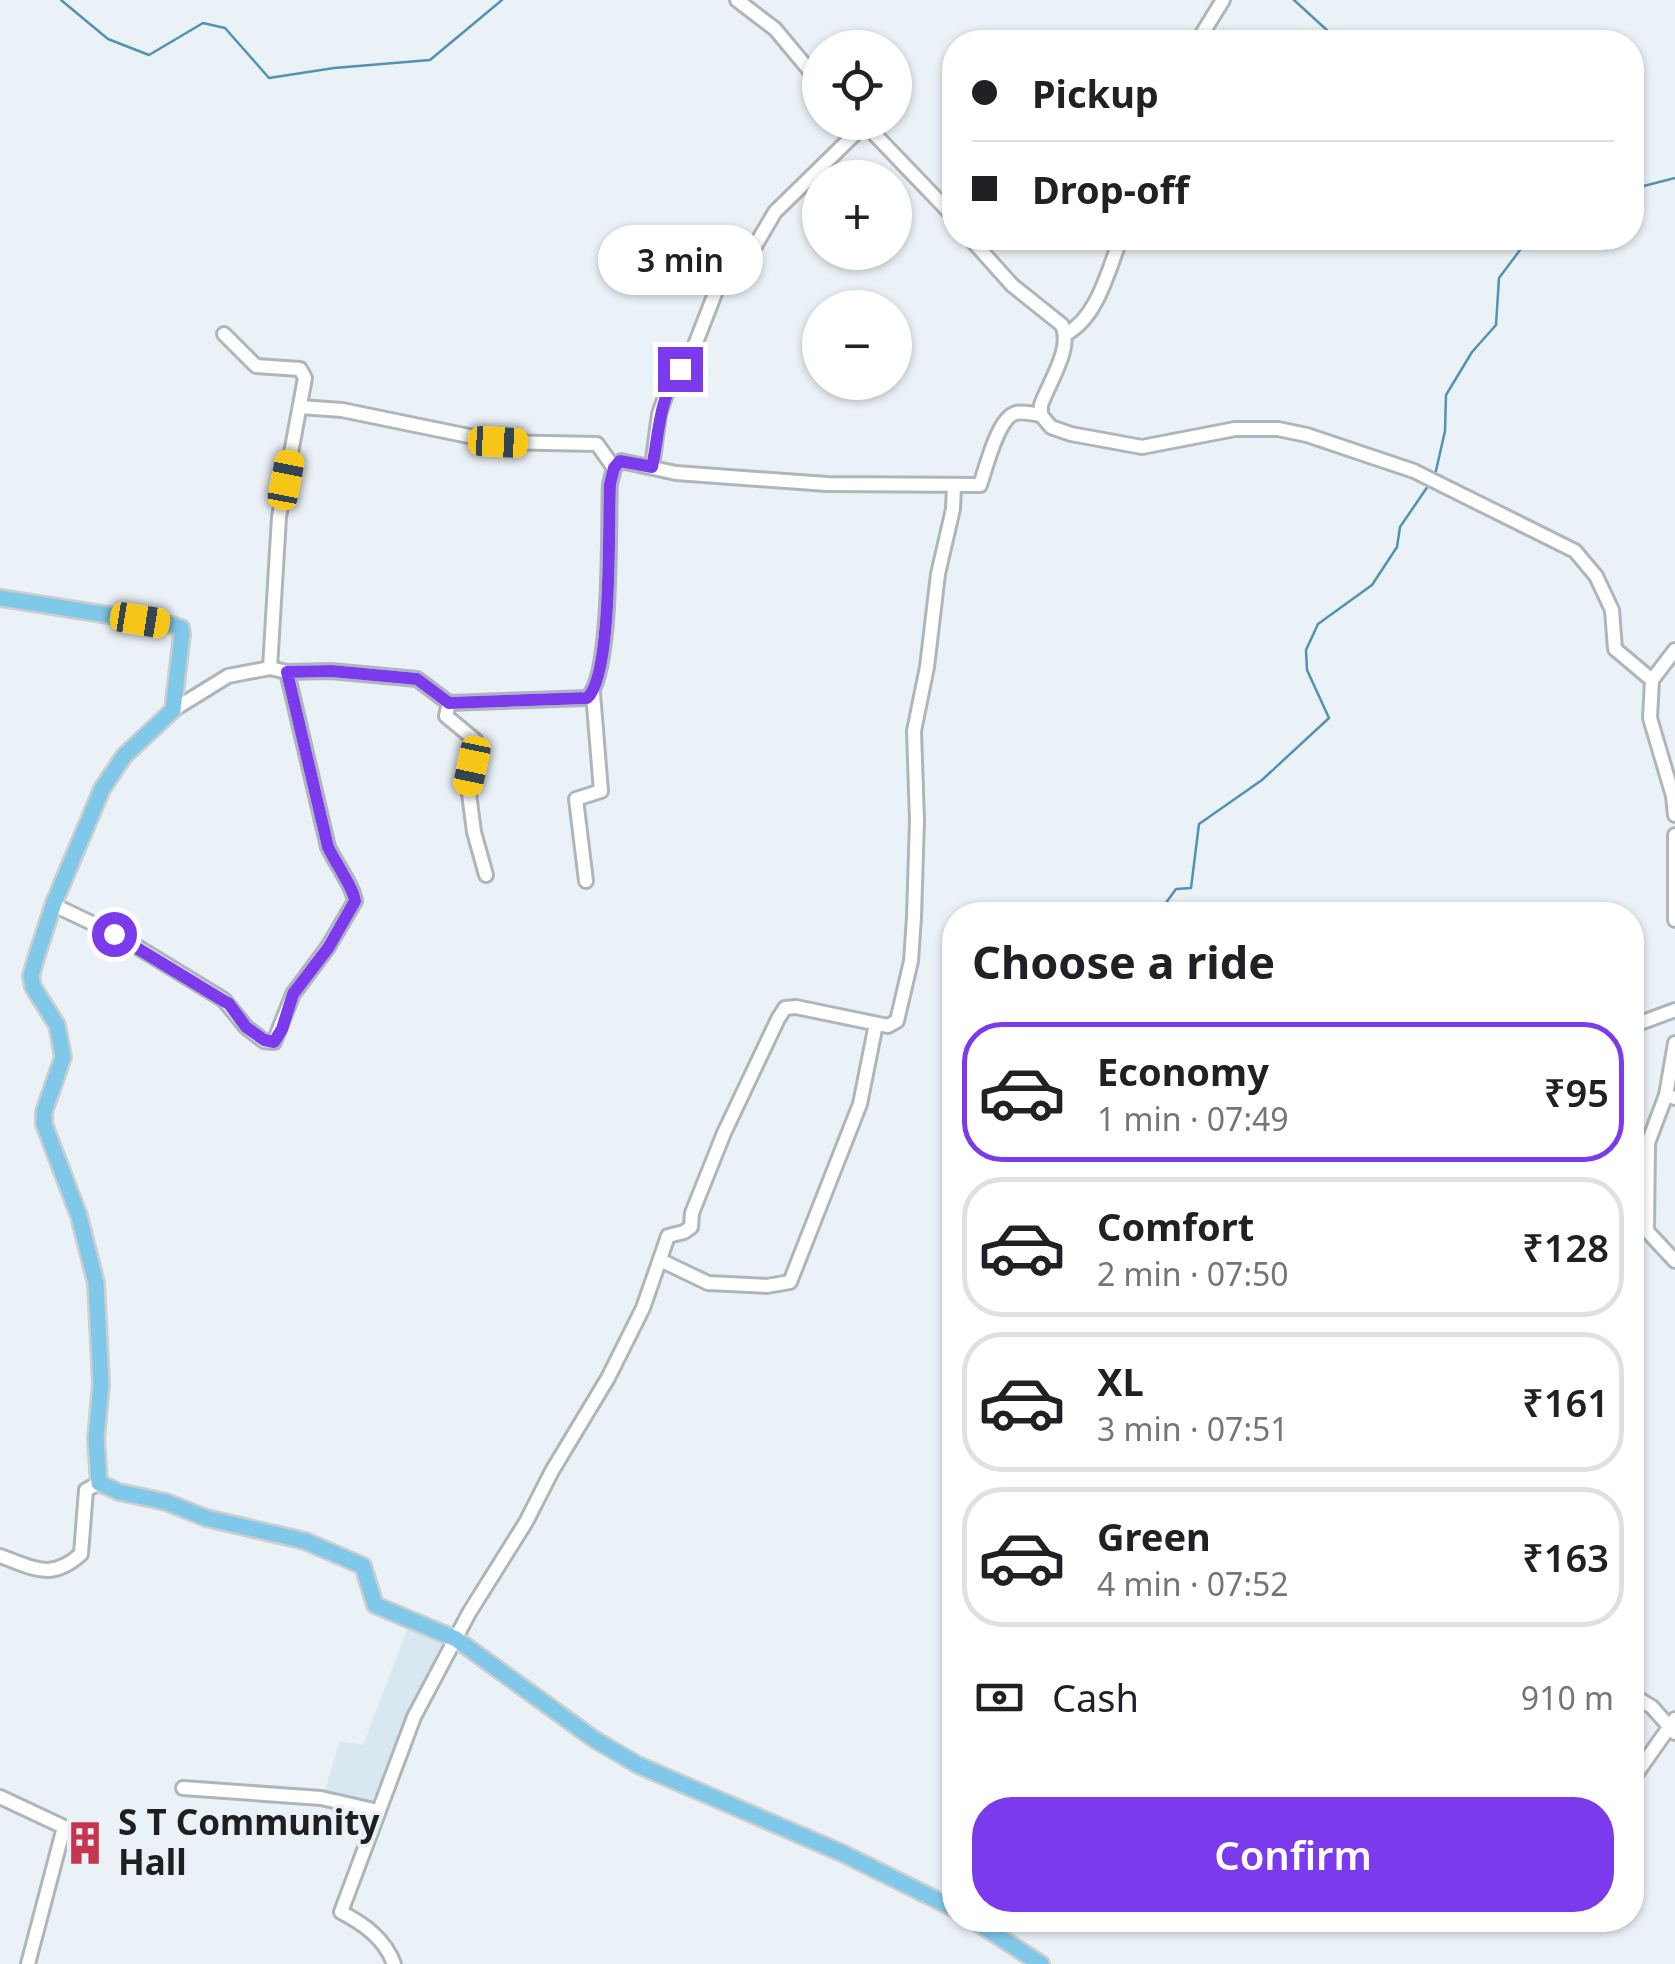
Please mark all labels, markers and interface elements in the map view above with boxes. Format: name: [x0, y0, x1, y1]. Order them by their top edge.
map controls: [802, 30, 912, 400]
button: locate: [802, 30, 912, 140]
text: Pickup: [1032, 67, 1159, 119]
button: +: [802, 160, 912, 270]
text: Drop-off: [1032, 163, 1189, 215]
callout: 3 min: [598, 224, 762, 294]
text: 3 min: [637, 238, 724, 281]
button: −: [802, 290, 912, 400]
route end: [658, 347, 703, 392]
car: [467, 425, 529, 459]
car: [266, 448, 306, 512]
car: [108, 600, 172, 640]
car: [451, 734, 493, 798]
route start: [92, 912, 137, 957]
text: Choose a ride: [972, 931, 1275, 992]
text: Economy: [1097, 1045, 1269, 1097]
icon: car: [977, 1047, 1067, 1137]
text: ₹95: [1544, 1066, 1609, 1118]
text: 1 min · 07:49: [1097, 1097, 1289, 1140]
text: Comfort: [1097, 1200, 1254, 1252]
icon: car: [977, 1202, 1067, 1292]
text: ₹128: [1522, 1221, 1609, 1273]
text: 2 min · 07:50: [1097, 1252, 1289, 1295]
text: XL: [1097, 1355, 1144, 1407]
icon: car: [977, 1357, 1067, 1447]
text: ₹161: [1522, 1376, 1609, 1428]
text: 3 min · 07:51: [1097, 1407, 1289, 1450]
text: Green: [1097, 1510, 1211, 1562]
icon: car: [977, 1512, 1067, 1602]
text: ₹163: [1522, 1531, 1609, 1583]
text: 4 min · 07:52: [1097, 1562, 1289, 1605]
icon: cash: [972, 1670, 1027, 1725]
text: Cash: [1052, 1671, 1139, 1723]
text: 910 m: [1521, 1676, 1614, 1719]
button: Confirm: [972, 1797, 1614, 1912]
place label: S T Community Hall: [118, 1798, 379, 1885]
building icon: S T Community Hall: [61, 1819, 109, 1867]

